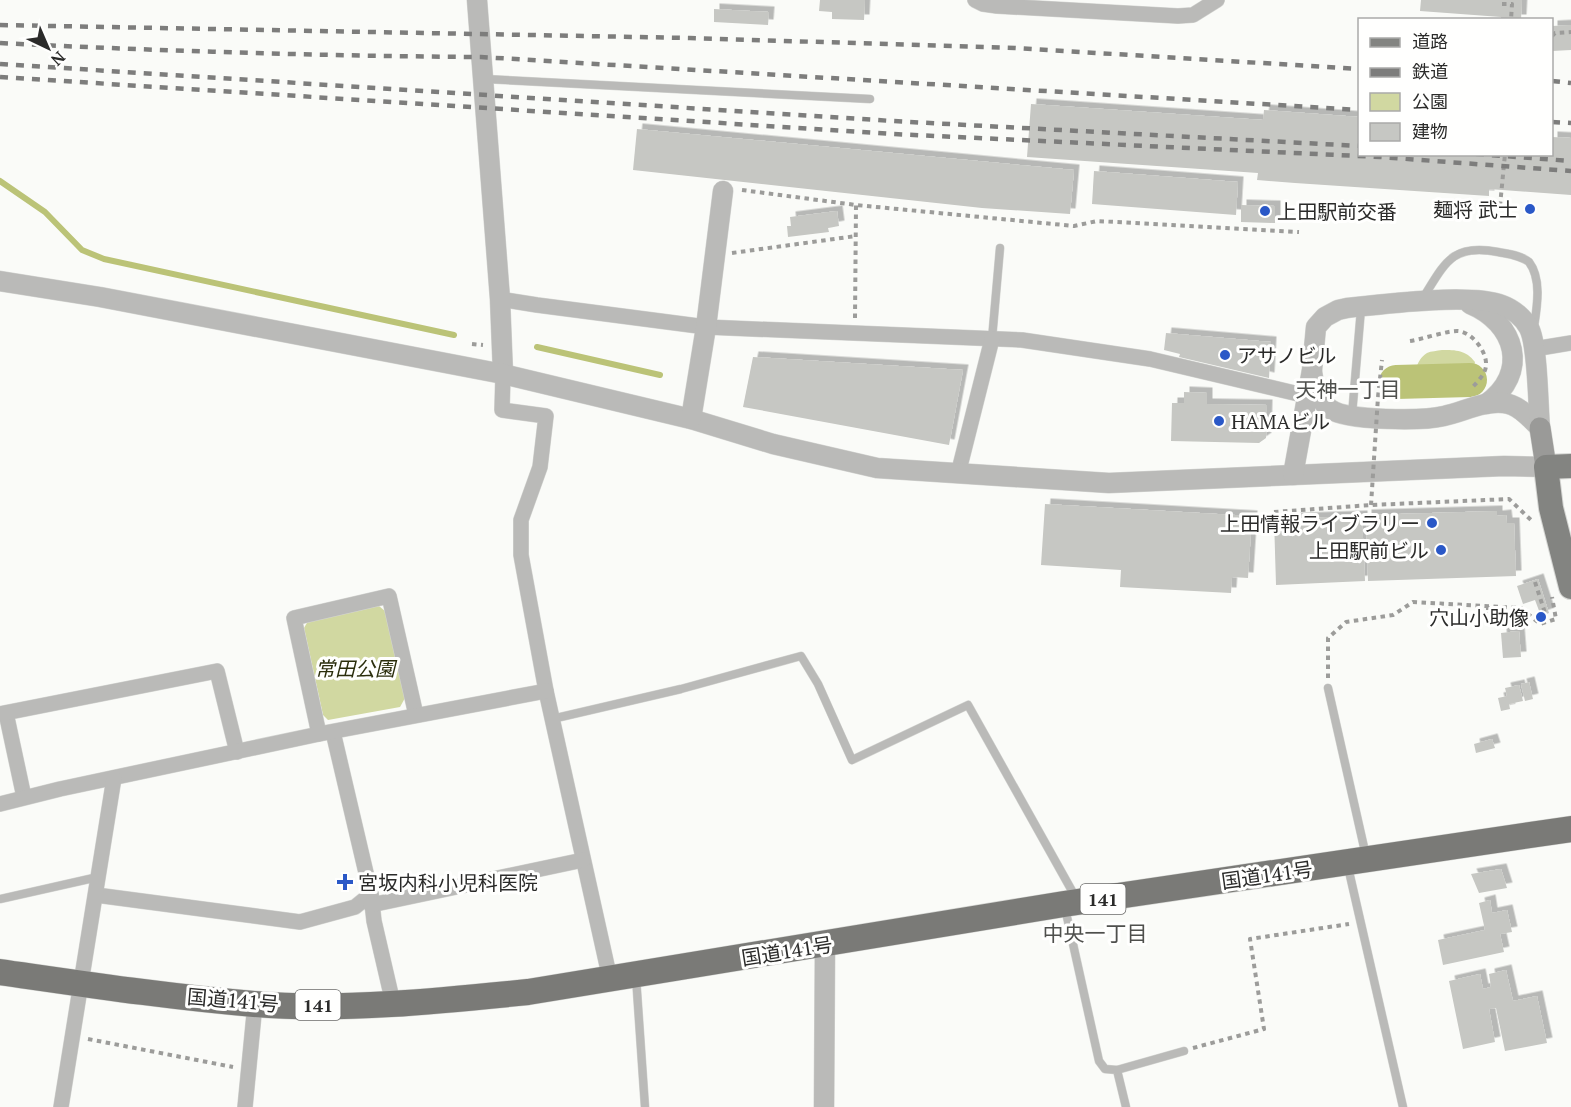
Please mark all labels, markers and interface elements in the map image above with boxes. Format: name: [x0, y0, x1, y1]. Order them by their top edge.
north arrow: [18, 18, 78, 78]
legend: [1358, 18, 1553, 156]
text: 道路: [1412, 29, 1448, 53]
text: N: [46, 47, 70, 71]
text: 鉄道: [1412, 59, 1448, 83]
text: 公園: [1412, 89, 1448, 113]
text: 建物: [1412, 119, 1448, 143]
place label: 麺将 武士: [1433, 196, 1518, 223]
place label: 上田駅前交番: [1277, 198, 1397, 225]
marker: 麺将 武士: [1523, 202, 1537, 216]
marker: 上田駅前交番: [1258, 204, 1272, 218]
place label: アサノビル: [1237, 342, 1337, 369]
marker: アサノビル: [1218, 348, 1232, 362]
district label: 天神一丁目: [1296, 375, 1401, 403]
place label: HAMAビル: [1231, 408, 1330, 435]
marker: HAMAビル: [1212, 414, 1226, 428]
place label: 上田情報ライブラリー: [1220, 510, 1420, 537]
marker: 上田情報ライブラリー: [1425, 516, 1439, 530]
place label: 上田駅前ビル: [1309, 537, 1429, 564]
marker: 上田駅前ビル: [1434, 543, 1448, 557]
place label: 穴山小助像: [1429, 604, 1529, 631]
marker: 穴山小助像: [1534, 610, 1548, 624]
park label: 常田公園: [315, 655, 398, 682]
street label: 国道141号: [1220, 855, 1314, 895]
place label: 宮坂内科小児科医院: [358, 869, 538, 896]
marker: 宮坂内科小児科医院: [336, 873, 354, 891]
road number: 141: [1080, 884, 1126, 914]
district label: 中央一丁目: [1043, 919, 1148, 947]
street label: 国道141号: [739, 930, 835, 972]
street label: 国道141号: [186, 983, 280, 1017]
road number: 141: [296, 990, 340, 1020]

